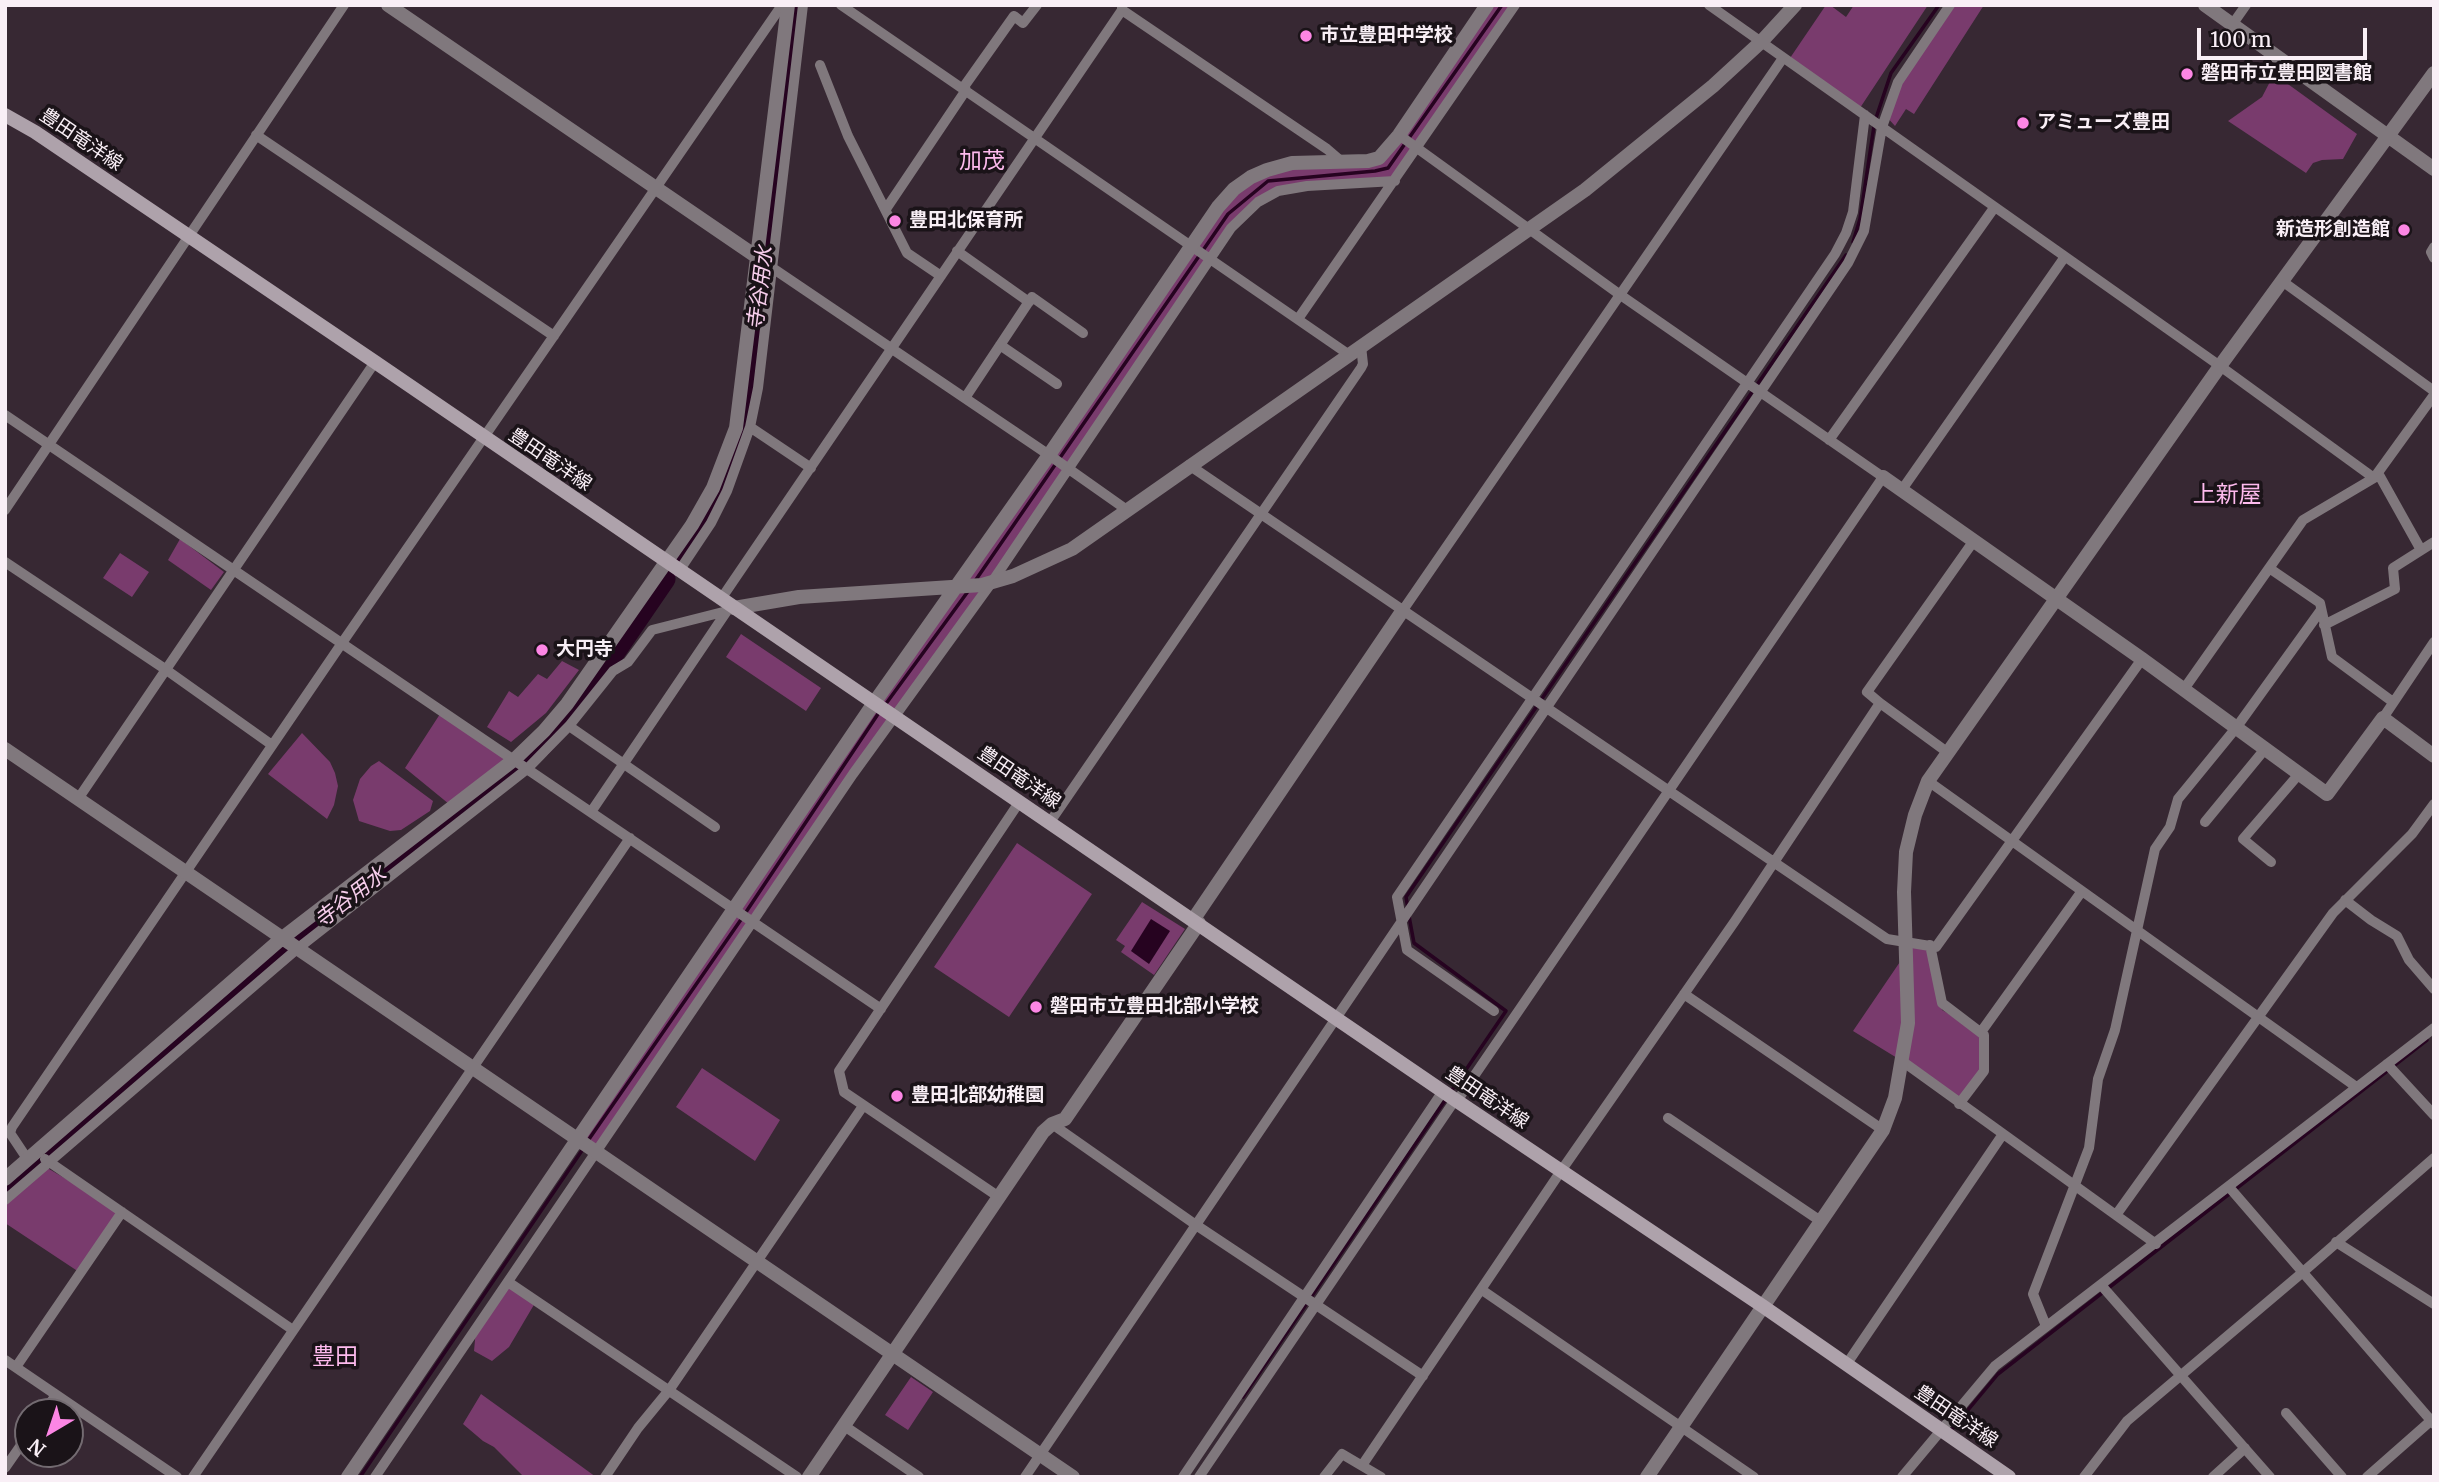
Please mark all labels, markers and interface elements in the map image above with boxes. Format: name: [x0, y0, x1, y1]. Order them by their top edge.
scale bar: [2201, 14, 2371, 58]
place label: 市立豊田中学校: [1320, 25, 1453, 47]
text: 100 m: [2210, 26, 2272, 53]
marker: 市立豊田中学校: [1298, 28, 1314, 44]
place label: 磐田市立豊田図書館: [2201, 63, 2372, 85]
marker: 磐田市立豊田図書館: [2179, 66, 2195, 82]
street label: 豊田竜洋線: [35, 104, 127, 176]
place label: アミューズ豊田: [2037, 112, 2170, 134]
marker: アミューズ豊田: [2015, 115, 2031, 131]
district label: 加茂: [959, 147, 1005, 175]
place label: 豊田北保育所: [909, 210, 1023, 232]
marker: 豊田北保育所: [887, 213, 903, 229]
place label: 新造形創造館: [2276, 219, 2390, 241]
marker: 新造形創造館: [2396, 222, 2412, 238]
water label: 寺谷用水: [743, 245, 779, 331]
street label: 豊田竜洋線: [504, 424, 596, 496]
district label: 上新屋: [2193, 481, 2261, 509]
place label: 大円寺: [556, 639, 613, 661]
marker: 大円寺: [534, 642, 550, 658]
street label: 豊田竜洋線: [973, 742, 1065, 814]
water label: 寺谷用水: [310, 862, 392, 934]
place label: 磐田市立豊田北部小学校: [1050, 996, 1259, 1018]
marker: 磐田市立豊田北部小学校: [1028, 999, 1044, 1015]
street label: 豊田竜洋線: [1441, 1062, 1533, 1134]
place label: 豊田北部幼稚園: [911, 1085, 1044, 1107]
marker: 豊田北部幼稚園: [889, 1088, 905, 1104]
district label: 豊田: [312, 1343, 358, 1371]
street label: 豊田竜洋線: [1910, 1381, 2002, 1453]
north arrow: [14, 1398, 84, 1468]
text: N: [24, 1434, 50, 1462]

